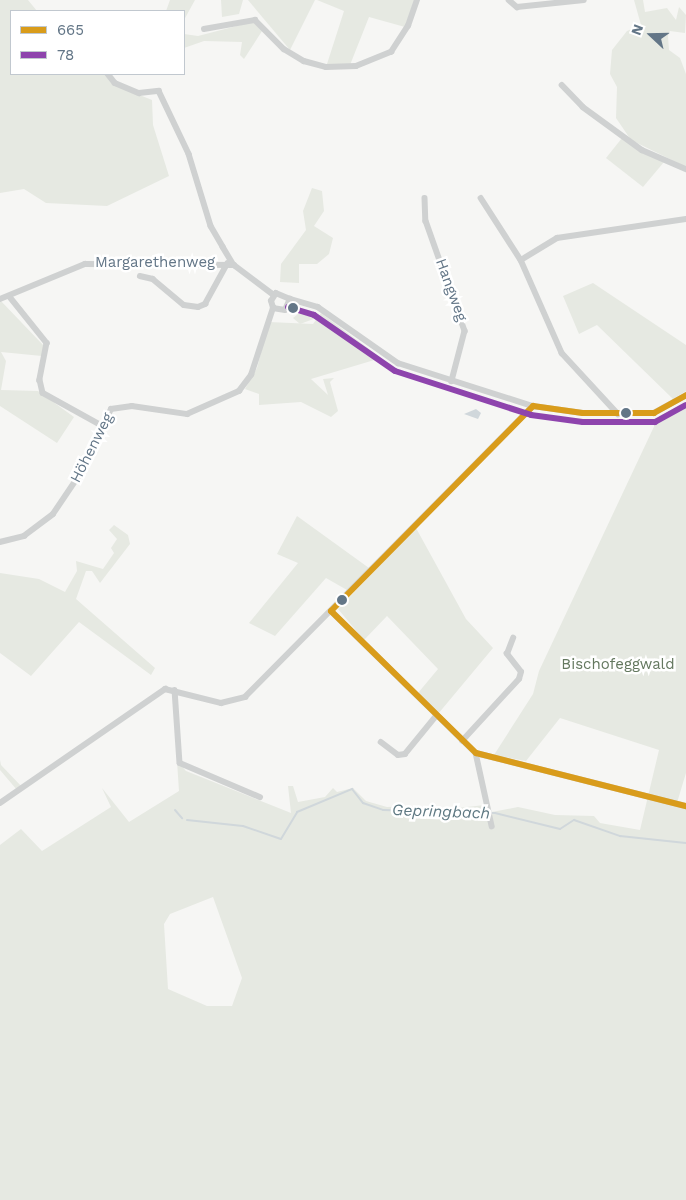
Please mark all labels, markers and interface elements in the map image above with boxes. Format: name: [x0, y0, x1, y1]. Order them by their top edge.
legend: [10, 10, 185, 75]
north arrow: [626, 10, 676, 60]
text: 665: [57, 21, 84, 39]
text: N: [628, 22, 646, 37]
text: 78: [57, 46, 74, 64]
street label: Margarethenweg: [95, 254, 215, 272]
street label: Hangweg: [431, 256, 471, 324]
unlabelled marker: [288, 303, 298, 313]
unlabelled marker: [621, 408, 631, 418]
street label: Höhenweg: [67, 410, 117, 486]
unlabelled marker: [337, 595, 347, 605]
park label: Bischofeggwald: [561, 656, 675, 674]
water label: Gepringbach: [392, 801, 490, 823]

